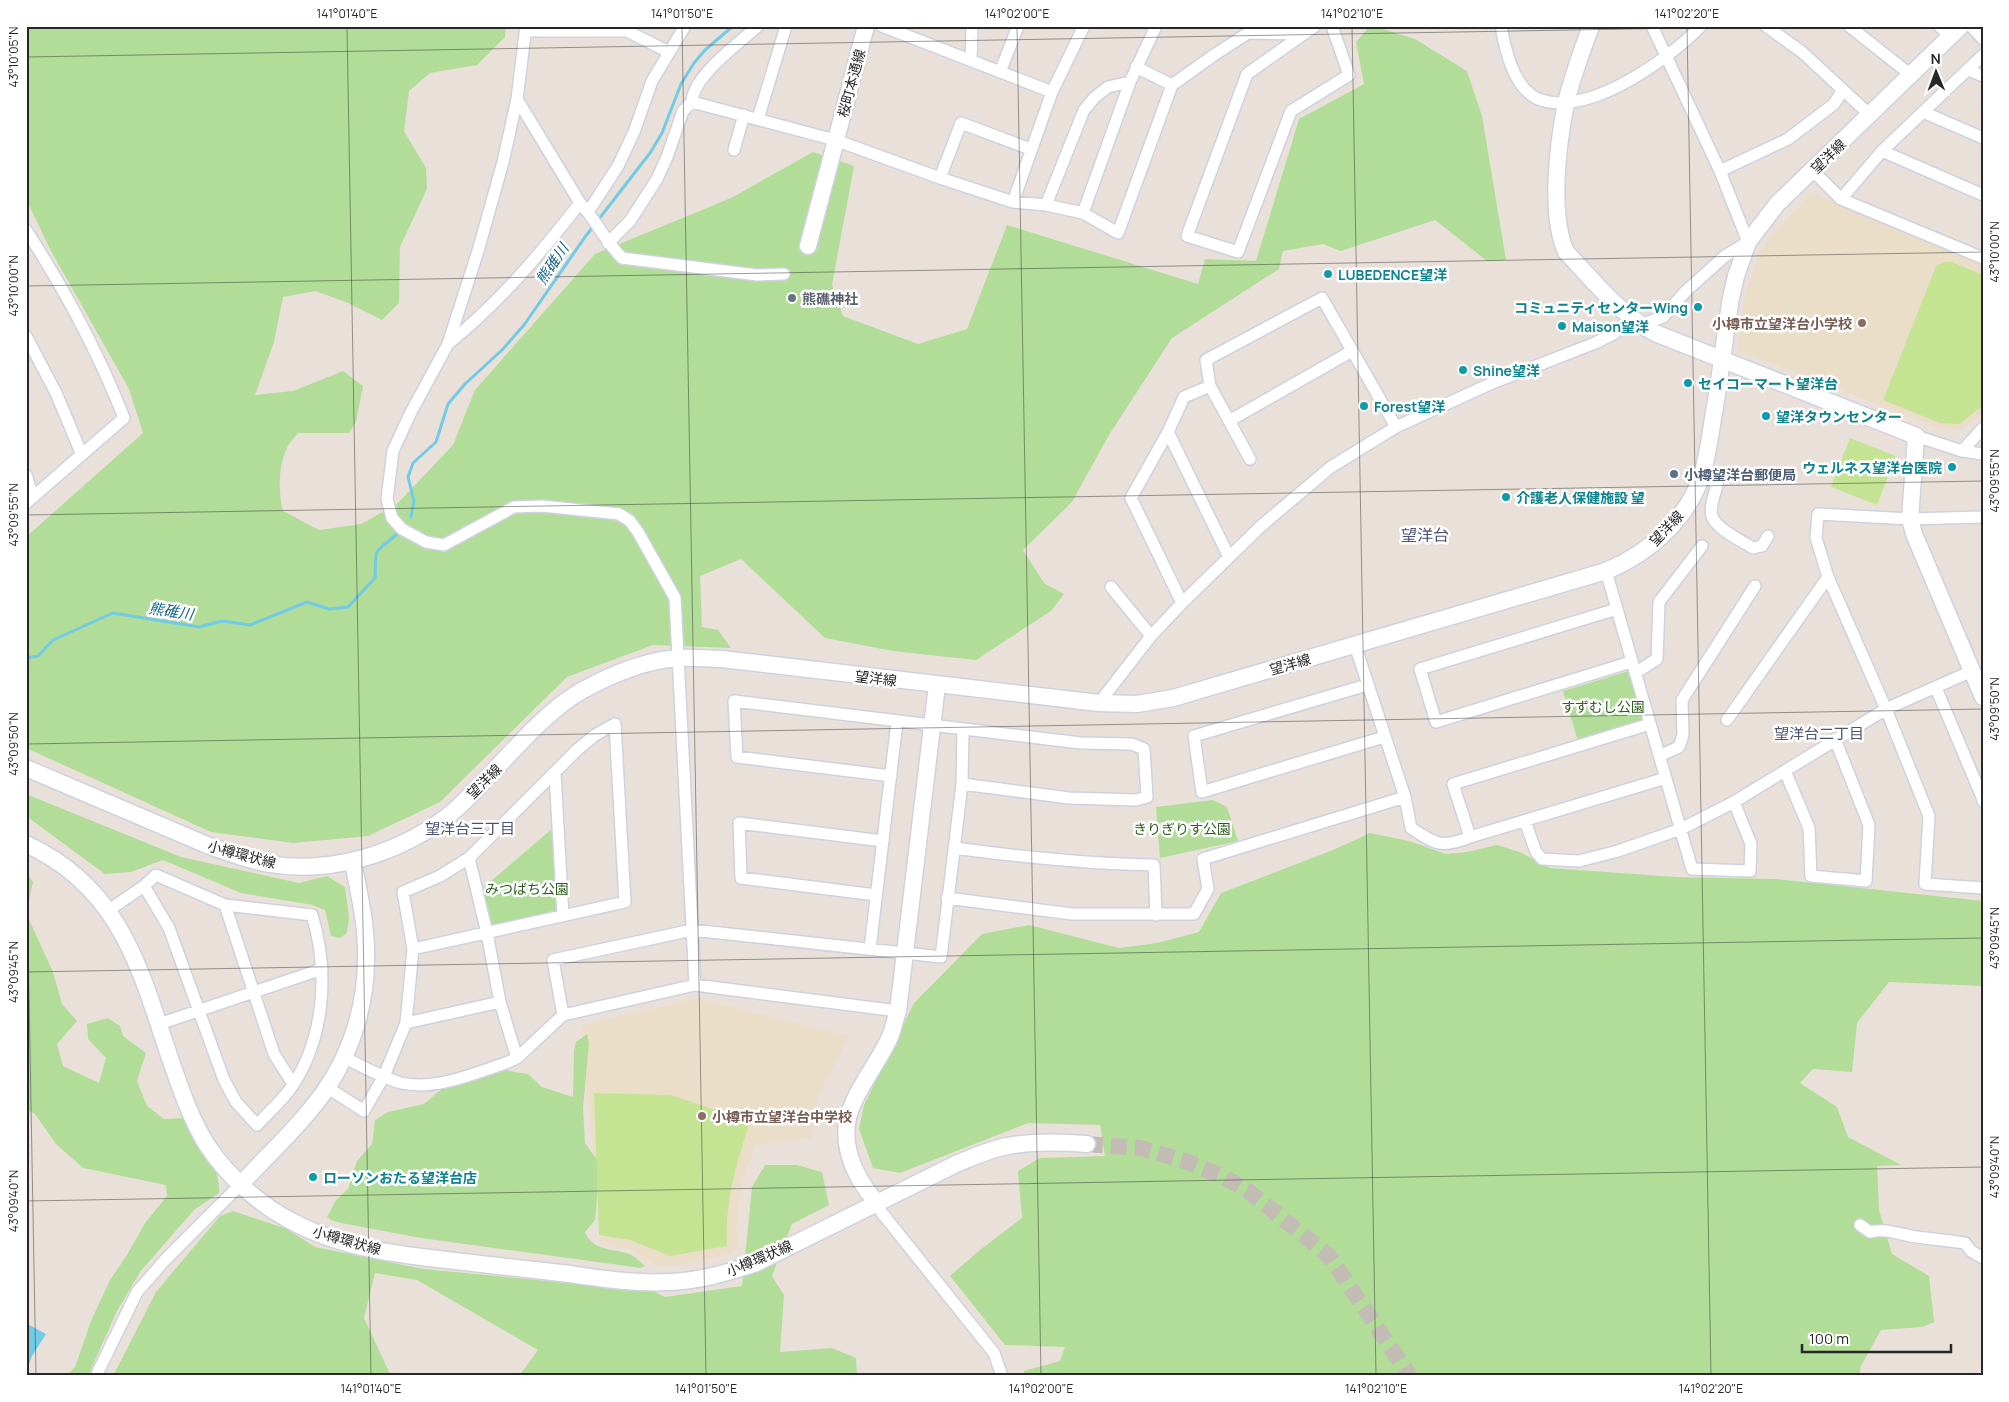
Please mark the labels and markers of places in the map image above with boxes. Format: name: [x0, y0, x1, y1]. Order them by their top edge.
place label: LUBEDENCE望洋: [1338, 265, 1447, 284]
marker: LUBEDENCE望洋: [1322, 268, 1334, 280]
place label: 熊礁神社: [802, 289, 858, 308]
marker: 熊礁神社: [786, 292, 798, 304]
place label: コミュニティセンターWing: [1514, 298, 1688, 317]
marker: コミュニティセンターWing: [1692, 301, 1704, 313]
place label: 小樽市立望洋台小学校: [1712, 314, 1852, 333]
place label: Maison望洋: [1572, 317, 1649, 336]
marker: 小樽市立望洋台小学校: [1856, 317, 1868, 329]
marker: Maison望洋: [1556, 320, 1568, 332]
place label: Shine望洋: [1473, 361, 1540, 380]
marker: Shine望洋: [1457, 364, 1469, 376]
place label: セイコーマート望洋台: [1698, 374, 1838, 393]
marker: セイコーマート望洋台: [1682, 377, 1694, 389]
place label: Forest望洋: [1374, 397, 1445, 416]
marker: Forest望洋: [1358, 400, 1370, 412]
place label: 望洋タウンセンター: [1776, 407, 1902, 426]
marker: 望洋タウンセンター: [1760, 410, 1772, 422]
place label: ウェルネス望洋台医院: [1802, 458, 1942, 477]
marker: ウェルネス望洋台医院: [1946, 461, 1958, 473]
place label: 小樽望洋台郵便局: [1684, 465, 1796, 484]
marker: 小樽望洋台郵便局: [1668, 468, 1680, 480]
place label: 介護老人保健施設 望: [1516, 488, 1645, 507]
marker: 介護老人保健施設 望: [1500, 491, 1512, 503]
place label: 小樽市立望洋台中学校: [712, 1107, 852, 1126]
marker: 小樽市立望洋台中学校: [696, 1110, 708, 1122]
place label: ローソンおたる望洋台店: [323, 1168, 477, 1187]
marker: ローソンおたる望洋台店: [307, 1171, 319, 1183]

